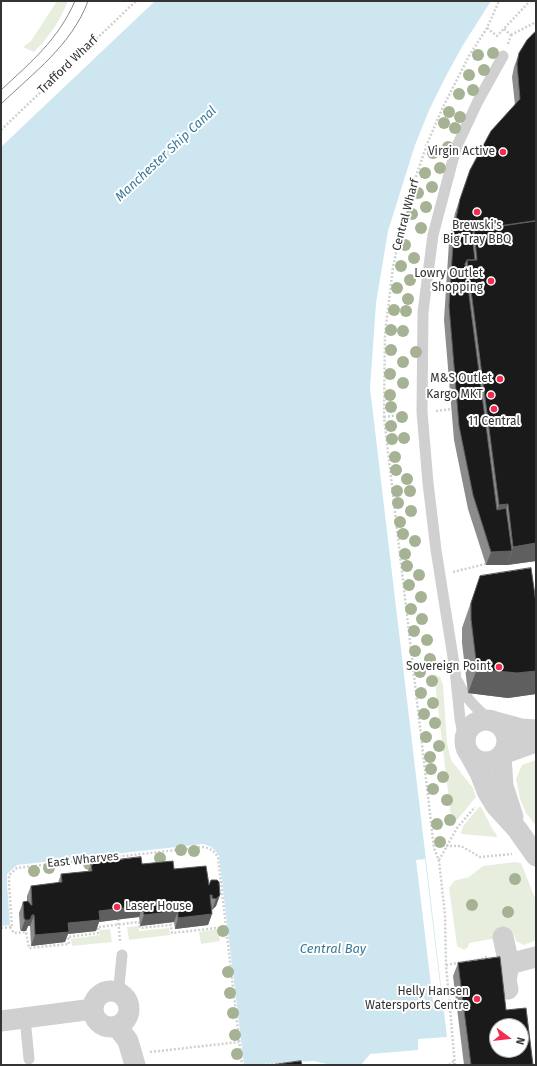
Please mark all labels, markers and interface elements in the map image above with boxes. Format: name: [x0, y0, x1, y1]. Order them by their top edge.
street label: Trafford Wharf: [35, 33, 101, 97]
water label: Manchester Ship Canal: [112, 103, 220, 205]
place label: Virgin Active: [428, 145, 495, 159]
marker: Virgin Active: [498, 147, 508, 157]
street label: Central Wharf: [389, 177, 423, 253]
marker: Brewski's Big Tray BBQ: [472, 207, 482, 217]
place label: Brewski's Big Tray BBQ: [443, 219, 511, 247]
place label: Lowry Outlet Shopping: [414, 267, 483, 295]
marker: Lowry Outlet Shopping: [486, 276, 496, 286]
place label: M&S Outlet: [430, 372, 492, 386]
marker: M&S Outlet: [495, 374, 505, 384]
place label: Kargo MKT: [426, 388, 483, 402]
marker: Kargo MKT: [486, 390, 496, 400]
marker: 11 Central: [489, 404, 499, 414]
place label: 11 Central: [468, 415, 520, 429]
place label: Sovereign Point: [406, 660, 491, 674]
marker: Sovereign Point: [494, 662, 504, 672]
street label: East Wharves: [46, 849, 120, 871]
place label: Laser House: [125, 900, 192, 914]
marker: Laser House: [112, 902, 122, 912]
water label: Central Bay: [300, 941, 366, 957]
place label: Helly Hansen Watersports Centre: [365, 985, 469, 1013]
marker: Helly Hansen Watersports Centre: [472, 994, 482, 1004]
north arrow: [489, 1018, 529, 1058]
text: N: [513, 1036, 527, 1046]

